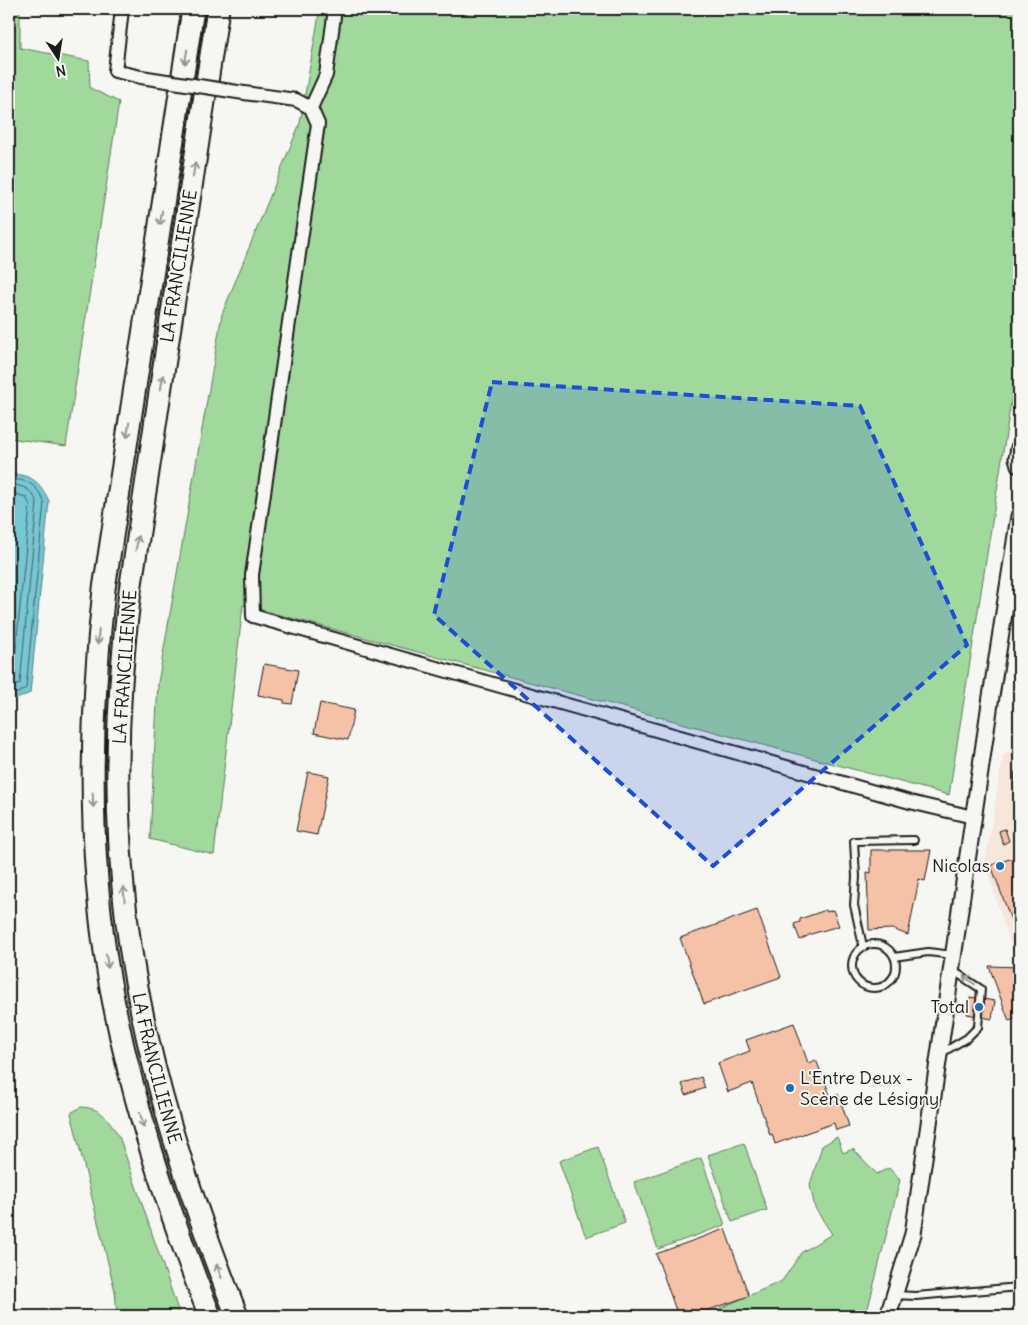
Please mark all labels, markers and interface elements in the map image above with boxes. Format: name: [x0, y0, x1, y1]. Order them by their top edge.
north arrow: [32, 32, 82, 82]
one-way arrow: [180, 49, 190, 65]
text: N: [54, 61, 67, 81]
one-way arrow: [189, 162, 199, 178]
street label: LA FRANCILIENNE: [155, 188, 202, 344]
one-way arrow: [156, 209, 166, 225]
one-way arrow: [157, 375, 167, 391]
one-way arrow: [123, 422, 133, 438]
one-way arrow: [133, 535, 143, 551]
street label: LA FRANCILIENNE: [108, 589, 141, 745]
one-way arrow: [93, 629, 103, 645]
one-way arrow: [89, 791, 98, 807]
place label: Nicolas: [932, 854, 990, 877]
marker: Nicolas: [994, 860, 1006, 872]
one-way arrow: [119, 886, 129, 902]
one-way arrow: [102, 953, 112, 969]
one-way arrow: [962, 975, 976, 985]
street label: LA FRANCILIENNE: [127, 991, 187, 1147]
place label: Total: [930, 995, 969, 1018]
marker: Total: [973, 1001, 985, 1013]
place label: L'Entre Deux - Scène de Lésigny: [800, 1066, 939, 1110]
marker: L'Entre Deux - Scène de Lésigny: [784, 1082, 796, 1094]
one-way arrow: [137, 1112, 147, 1128]
one-way arrow: [214, 1264, 223, 1279]

